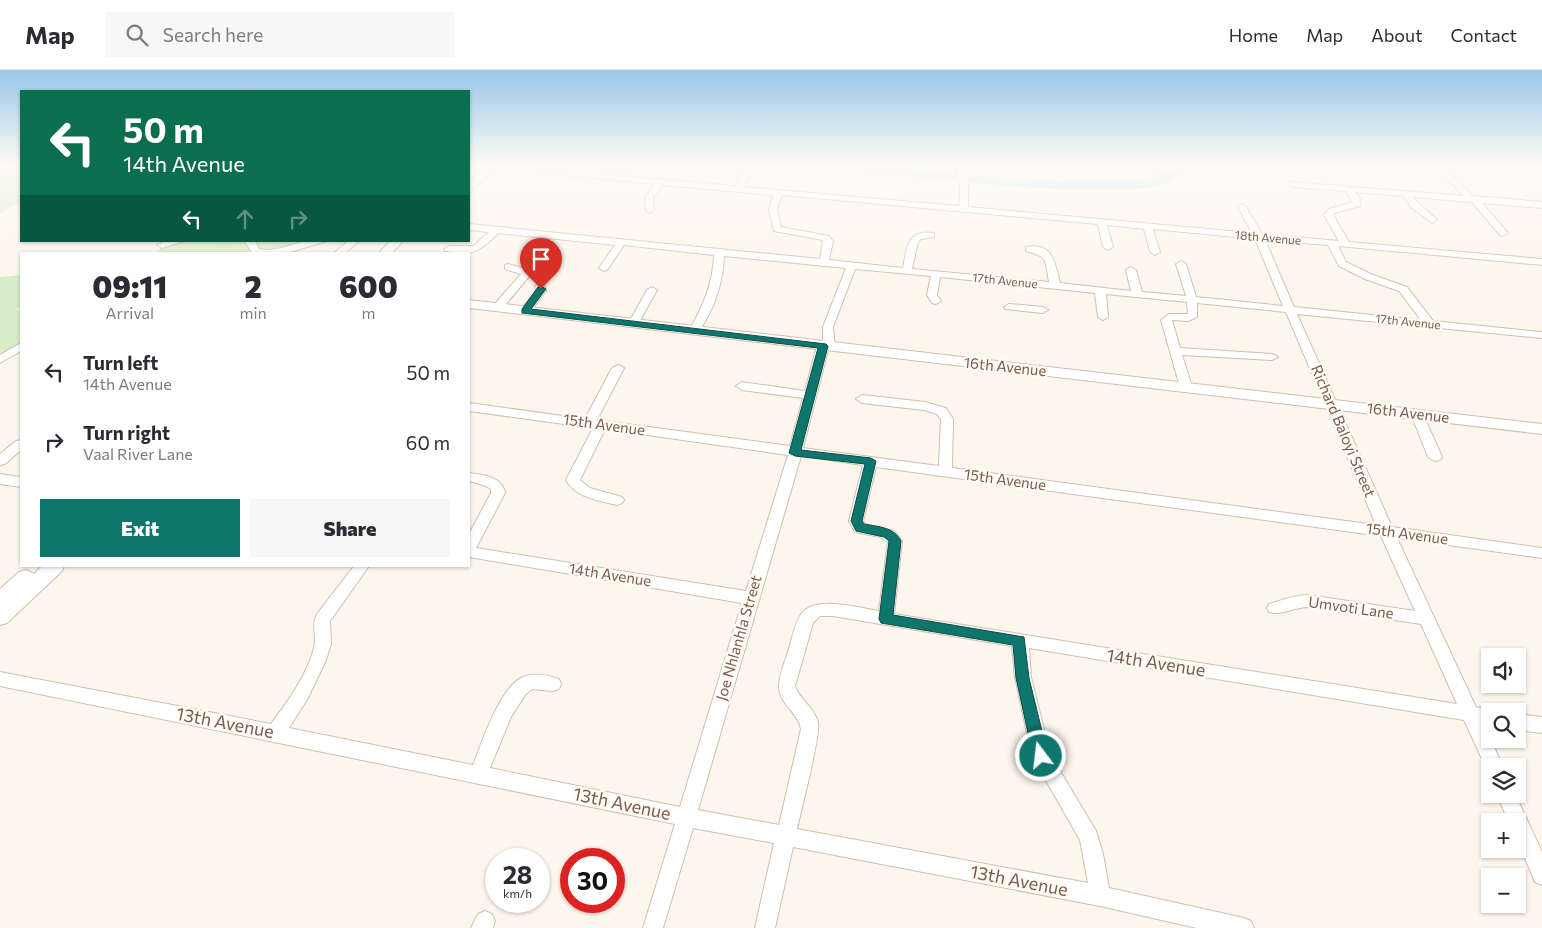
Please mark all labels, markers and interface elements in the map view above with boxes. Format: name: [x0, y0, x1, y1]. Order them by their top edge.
search box: [105, 12, 455, 57]
text: Map: [25, 20, 75, 49]
icon: search: [123, 21, 151, 49]
text: Search here: [163, 23, 263, 46]
text: Home: [1229, 24, 1278, 46]
text: Map: [1306, 24, 1343, 46]
text: About: [1371, 24, 1423, 46]
text: Contact: [1451, 24, 1517, 46]
text: 50 m: [123, 107, 204, 150]
icon: left: [40, 110, 105, 175]
text: 14th Avenue: [123, 150, 245, 177]
icon: left: [178, 205, 206, 233]
icon: ahead: [231, 205, 259, 233]
icon: right: [284, 205, 312, 233]
street label: 18th Avenue: [1234, 227, 1302, 247]
pin: [520, 238, 562, 289]
icon: arrive: [527, 245, 555, 273]
text: 09:11: [92, 267, 167, 304]
text: 2: [244, 267, 262, 304]
text: 600: [339, 267, 398, 304]
street label: 17th Avenue: [972, 270, 1038, 290]
text: Arrival: [106, 303, 154, 322]
text: min: [240, 303, 267, 322]
text: m: [361, 303, 375, 322]
street label: 17th Avenue: [1375, 311, 1441, 331]
text: Turn left: [83, 351, 158, 374]
street label: 16th Avenue: [963, 353, 1047, 379]
icon: left: [40, 358, 68, 386]
text: 50 m: [406, 361, 450, 384]
street label: Richard Baloyi Street: [1308, 362, 1380, 499]
text: 14th Avenue: [83, 374, 172, 393]
street label: 16th Avenue: [1366, 398, 1451, 426]
street label: 15th Avenue: [562, 409, 646, 439]
text: Turn right: [83, 421, 170, 444]
icon: right: [40, 428, 68, 456]
text: 60 m: [406, 431, 450, 454]
text: Vaal River Lane: [83, 444, 193, 463]
street label: 15th Avenue: [963, 464, 1047, 494]
button: Exit: [40, 499, 240, 557]
button: Share: [250, 499, 450, 557]
street label: 15th Avenue: [1365, 518, 1449, 548]
street label: 14th Avenue: [568, 559, 653, 589]
street label: Joe Nhlanhla Street: [711, 573, 765, 703]
street label: Umvoti Lane: [1307, 592, 1395, 622]
street label: 14th Avenue: [1105, 643, 1207, 681]
map controls: [1481, 648, 1526, 913]
button: sound: [1481, 648, 1526, 693]
street label: 13th Avenue: [174, 702, 276, 742]
button: search: [1481, 703, 1526, 748]
position arrow: [1014, 729, 1066, 781]
button: layers: [1481, 758, 1526, 803]
street label: 13th Avenue: [571, 782, 673, 824]
button: +: [1481, 813, 1526, 858]
speed limit sign: 30: [560, 848, 625, 913]
text: 28: [503, 859, 532, 889]
street label: 13th Avenue: [968, 860, 1070, 900]
button: −: [1481, 868, 1526, 913]
text: km/h: [503, 886, 532, 900]

